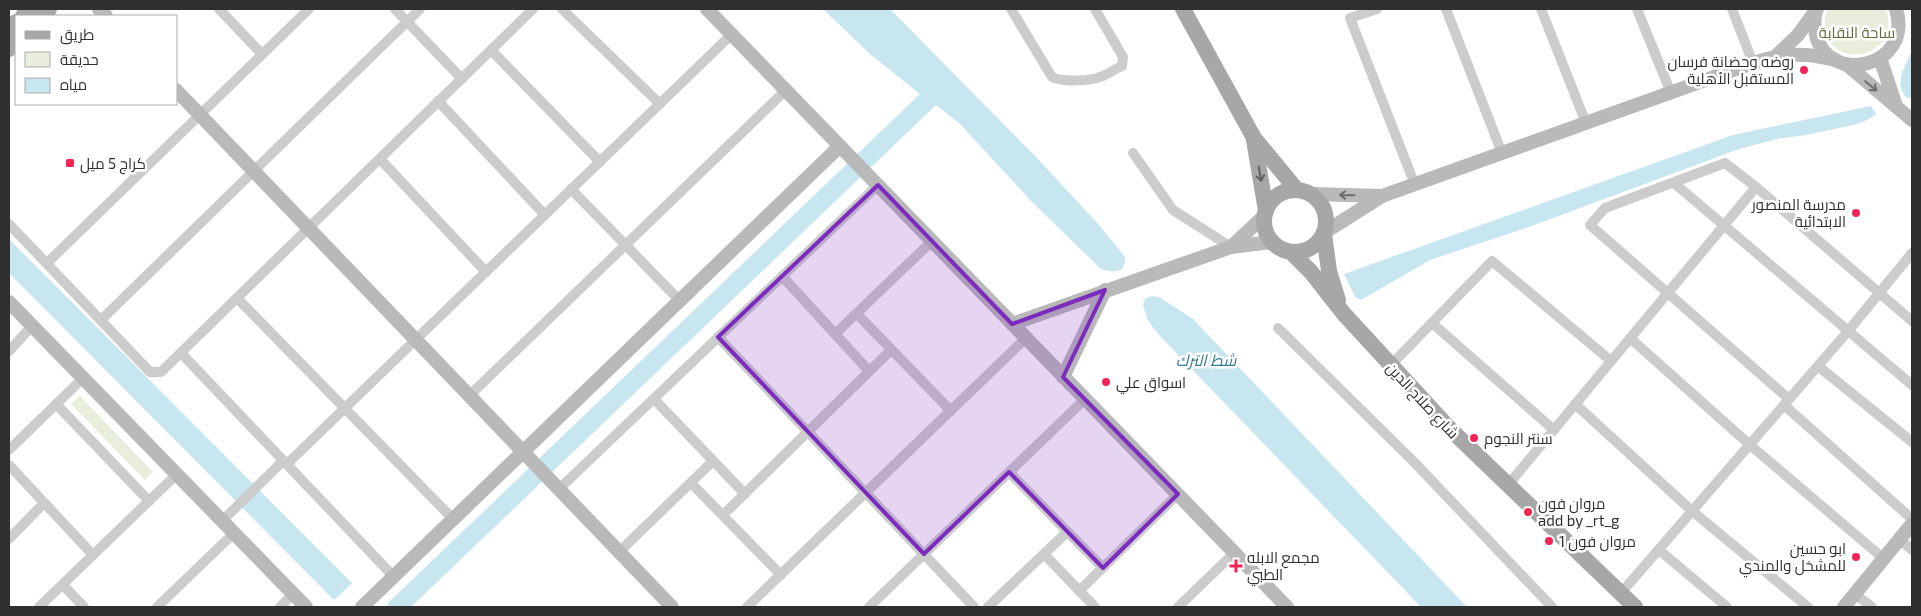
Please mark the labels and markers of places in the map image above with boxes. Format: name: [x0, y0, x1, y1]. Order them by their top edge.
place label: روضه وحضانة فرسان المستقبل الأهلية: [1667, 52, 1794, 89]
marker: روضه وحضانة فرسان المستقبل الأهلية: [1798, 64, 1810, 76]
place label: كراج 5 ميل: [80, 154, 146, 175]
marker: كراج 5 ميل: [64, 157, 76, 169]
place label: مدرسة المنصور الابتدائية: [1751, 195, 1846, 230]
marker: مدرسة المنصور الابتدائية: [1850, 207, 1862, 219]
place label: اسواق علي: [1116, 373, 1186, 395]
marker: اسواق علي: [1100, 376, 1112, 388]
place label: سنتر النجوم: [1484, 429, 1553, 449]
marker: سنتر النجوم: [1468, 432, 1480, 444]
place label: مروان فون add by _rt_g: [1538, 494, 1620, 529]
marker: مروان فون add by _rt_g: [1522, 506, 1534, 518]
place label: مروان فون 1: [1559, 532, 1636, 552]
marker: مروان فون 1: [1543, 535, 1555, 547]
place label: ابو حسين للمشخل والمندي: [1739, 539, 1846, 578]
place label: مجمع الابله الطبي: [1247, 548, 1320, 587]
marker: ابو حسين للمشخل والمندي: [1850, 551, 1862, 563]
marker: مجمع الابله الطبي: [1229, 559, 1243, 573]

